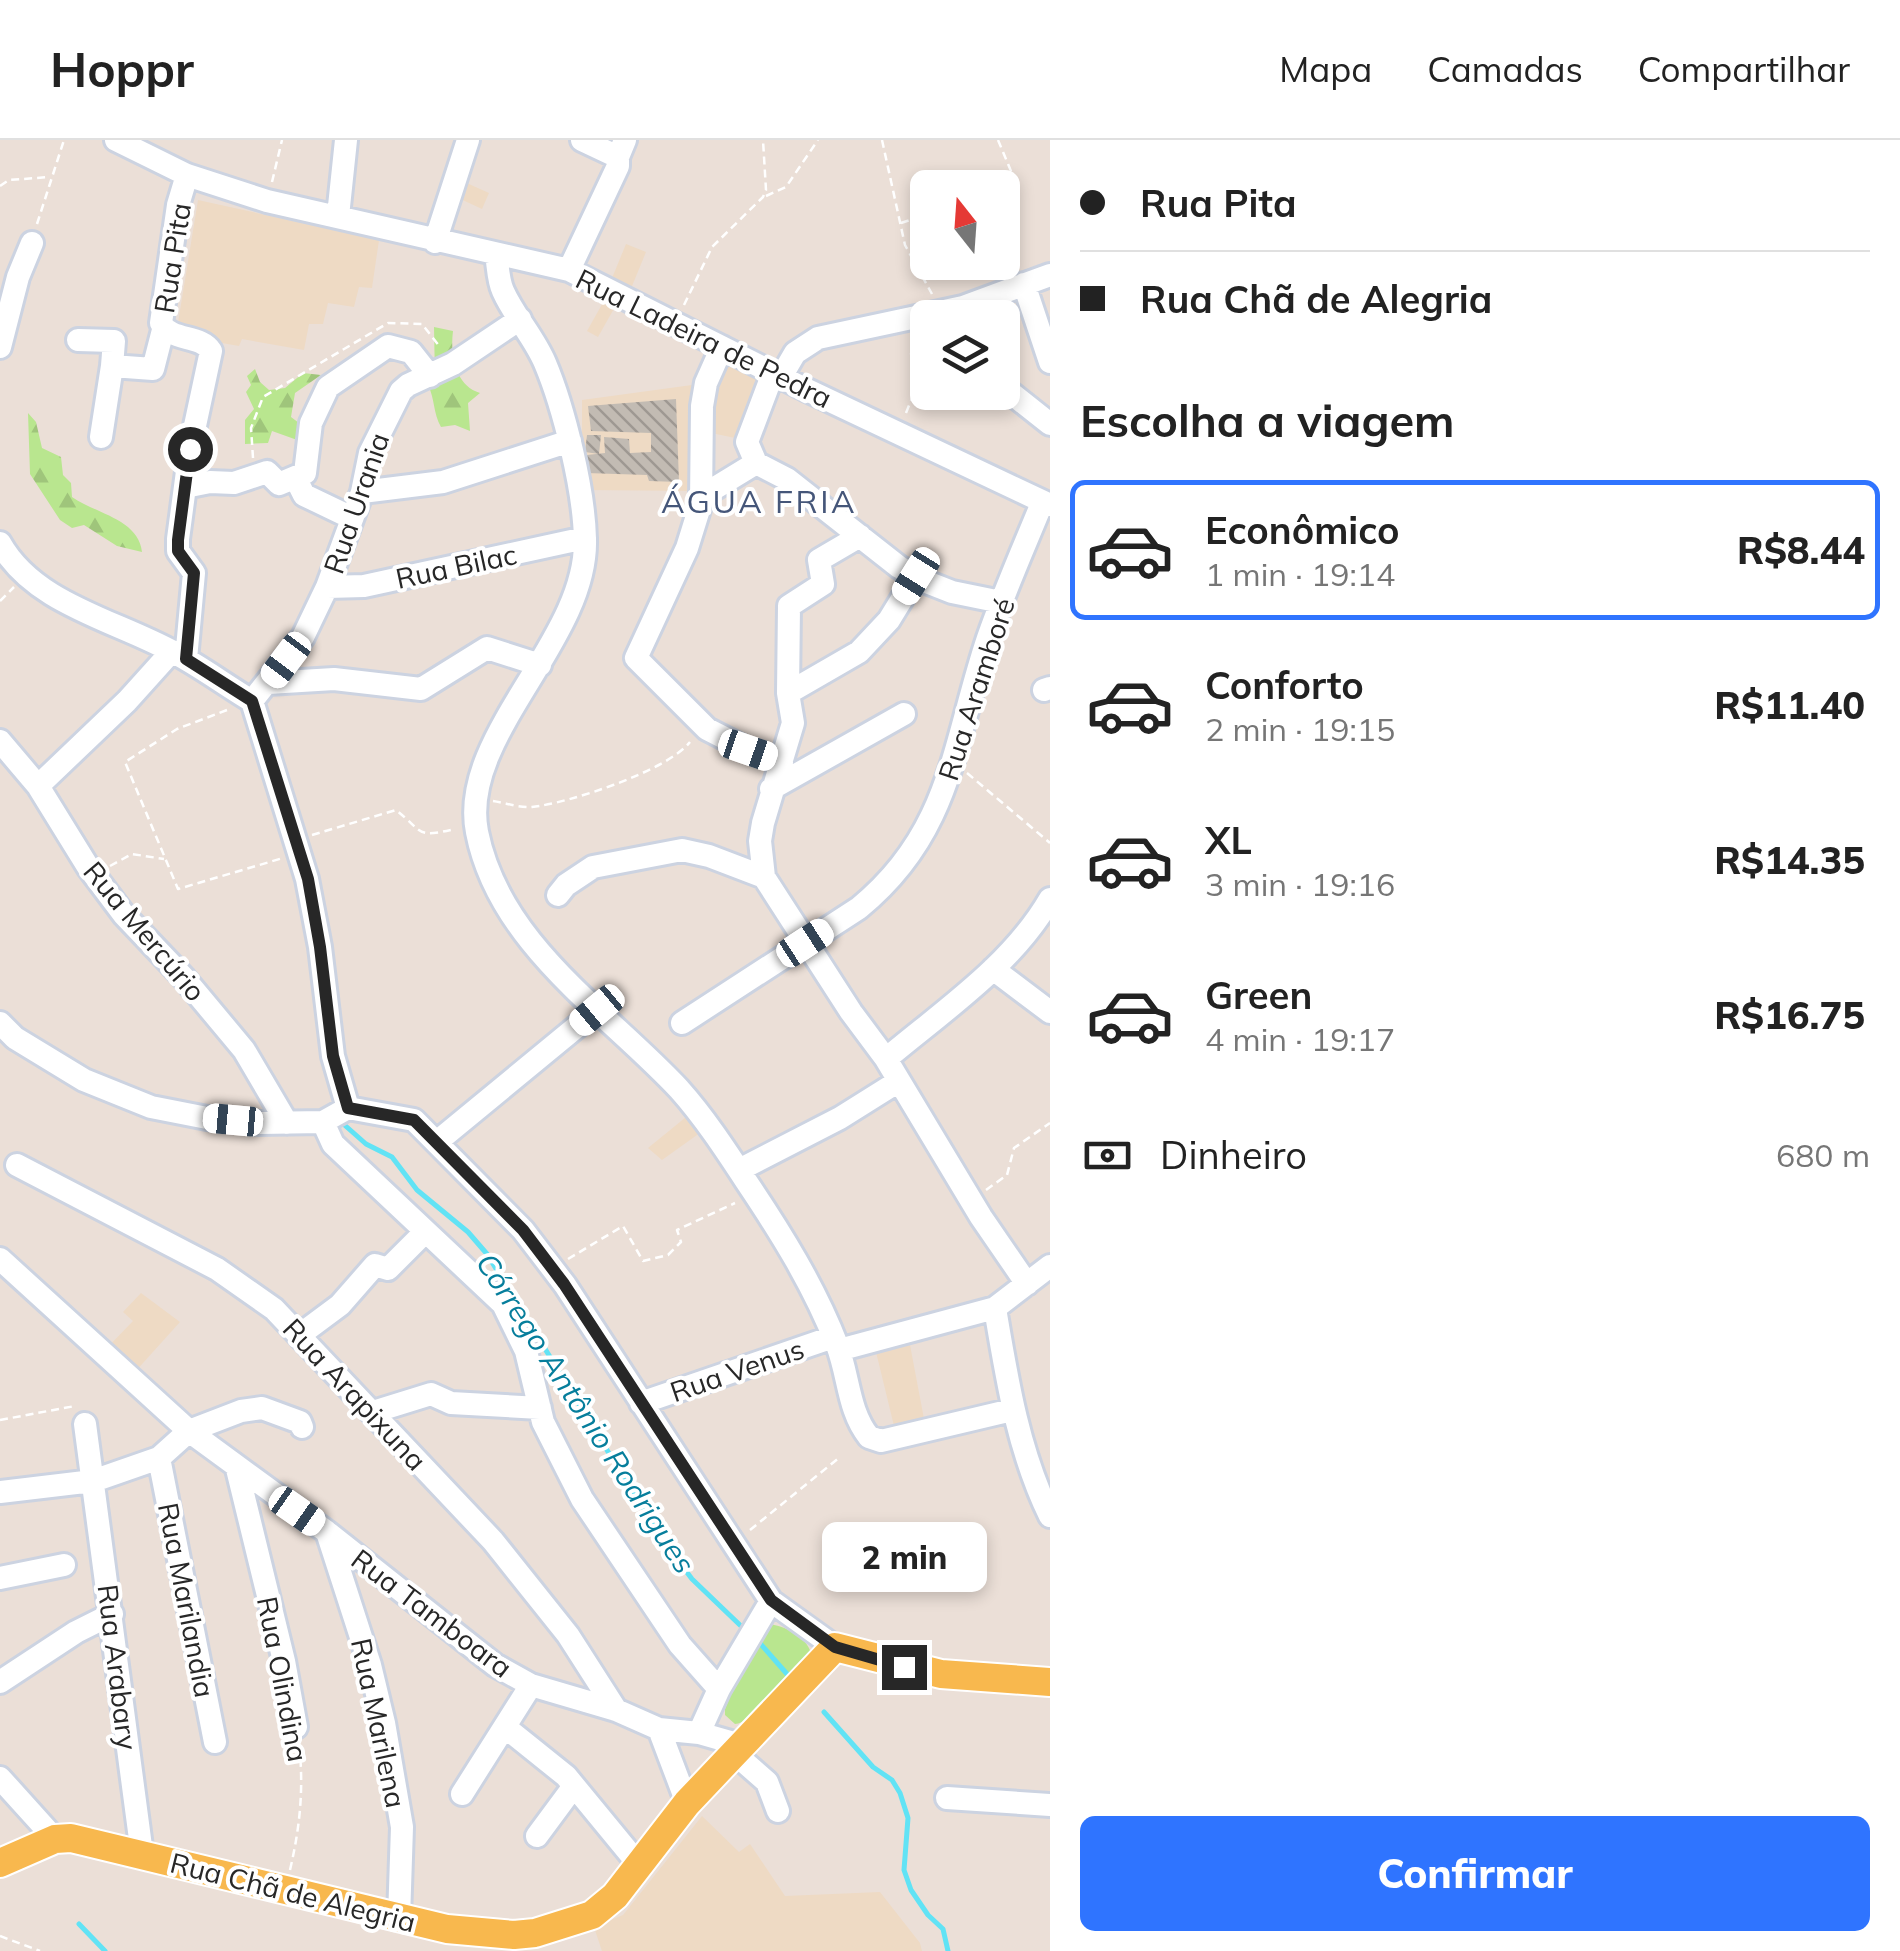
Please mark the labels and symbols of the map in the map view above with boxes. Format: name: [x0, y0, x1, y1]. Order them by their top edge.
north arrow: [910, 170, 1020, 280]
street label: Rua Pita: [146, 200, 198, 316]
street label: Rua Ladeira de Pedra: [570, 261, 838, 415]
route start: [168, 427, 213, 472]
street label: Rua Urania: [316, 428, 396, 578]
district label: ÁGUA FRIA: [661, 481, 857, 521]
street label: Rua Bilac: [392, 536, 520, 596]
car: [887, 543, 945, 609]
street label: Rua Aramboré: [930, 593, 1022, 785]
car: [256, 627, 316, 693]
car: [715, 726, 781, 774]
street label: Rua Mercúrio: [76, 854, 214, 1008]
car: [772, 914, 838, 972]
car: [564, 979, 630, 1041]
car: [202, 1102, 264, 1138]
water label: Córrego Antônio Rodrigues: [468, 1246, 704, 1580]
street label: Rua Arapixuna: [276, 1311, 434, 1477]
street label: Rua Venus: [665, 1331, 809, 1409]
car: [264, 1482, 330, 1540]
street label: Rua Marilandia: [151, 1500, 223, 1700]
callout: 2 min: [822, 1522, 986, 1592]
street label: Rua Tamboara: [345, 1541, 519, 1685]
street label: Rua Arabary: [90, 1582, 146, 1752]
street label: Rua Olindina: [250, 1593, 316, 1765]
street label: Rua Marilena: [344, 1635, 414, 1811]
route end: [882, 1645, 927, 1690]
street label: Rua Chã de Alegria: [167, 1845, 419, 1939]

